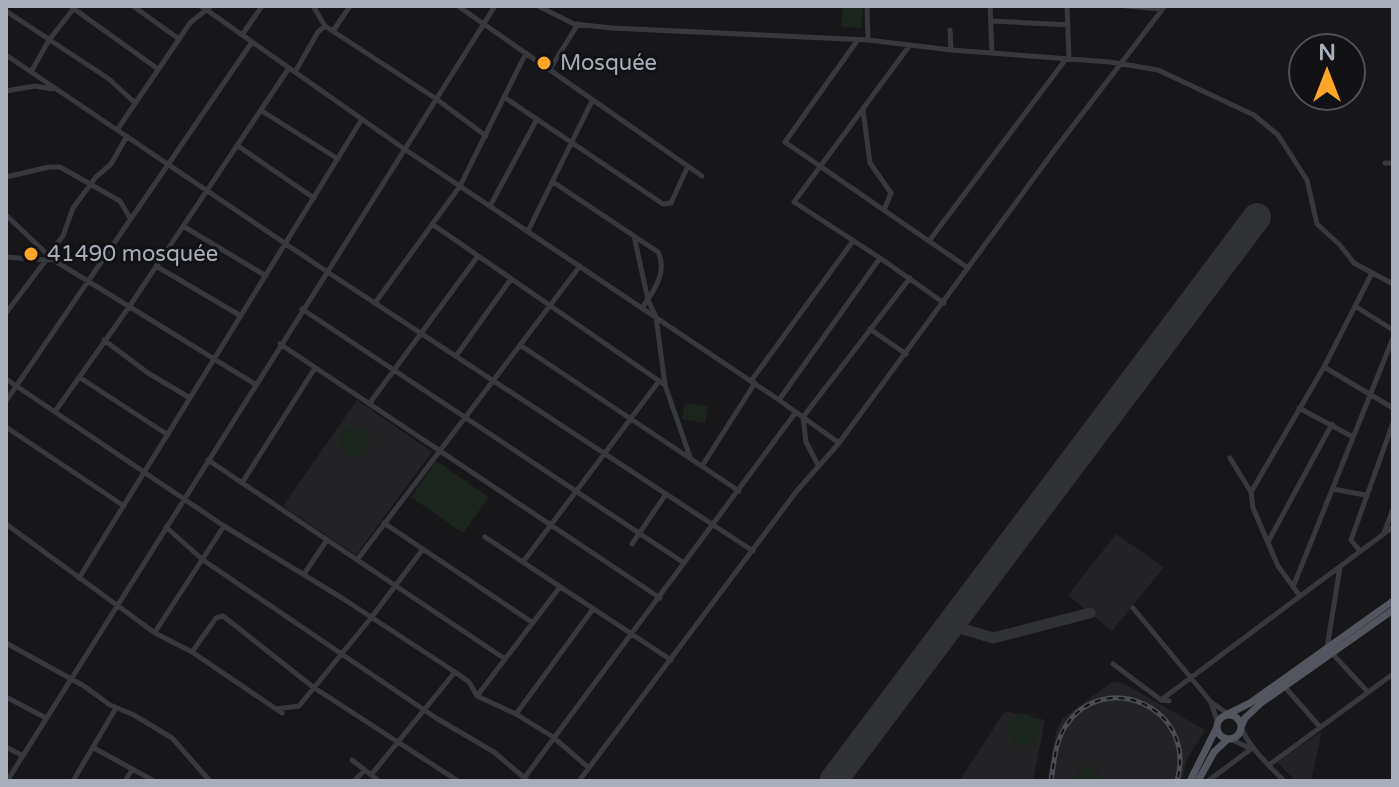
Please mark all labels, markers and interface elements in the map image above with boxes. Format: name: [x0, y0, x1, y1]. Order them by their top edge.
north arrow: [1287, 32, 1367, 112]
text: N: [1318, 40, 1336, 66]
place label: Mosquée: [560, 50, 657, 76]
marker: Mosquée: [535, 54, 553, 72]
place label: 41490 mosquée: [47, 241, 218, 267]
marker: 41490 mosquée: [22, 245, 40, 263]

